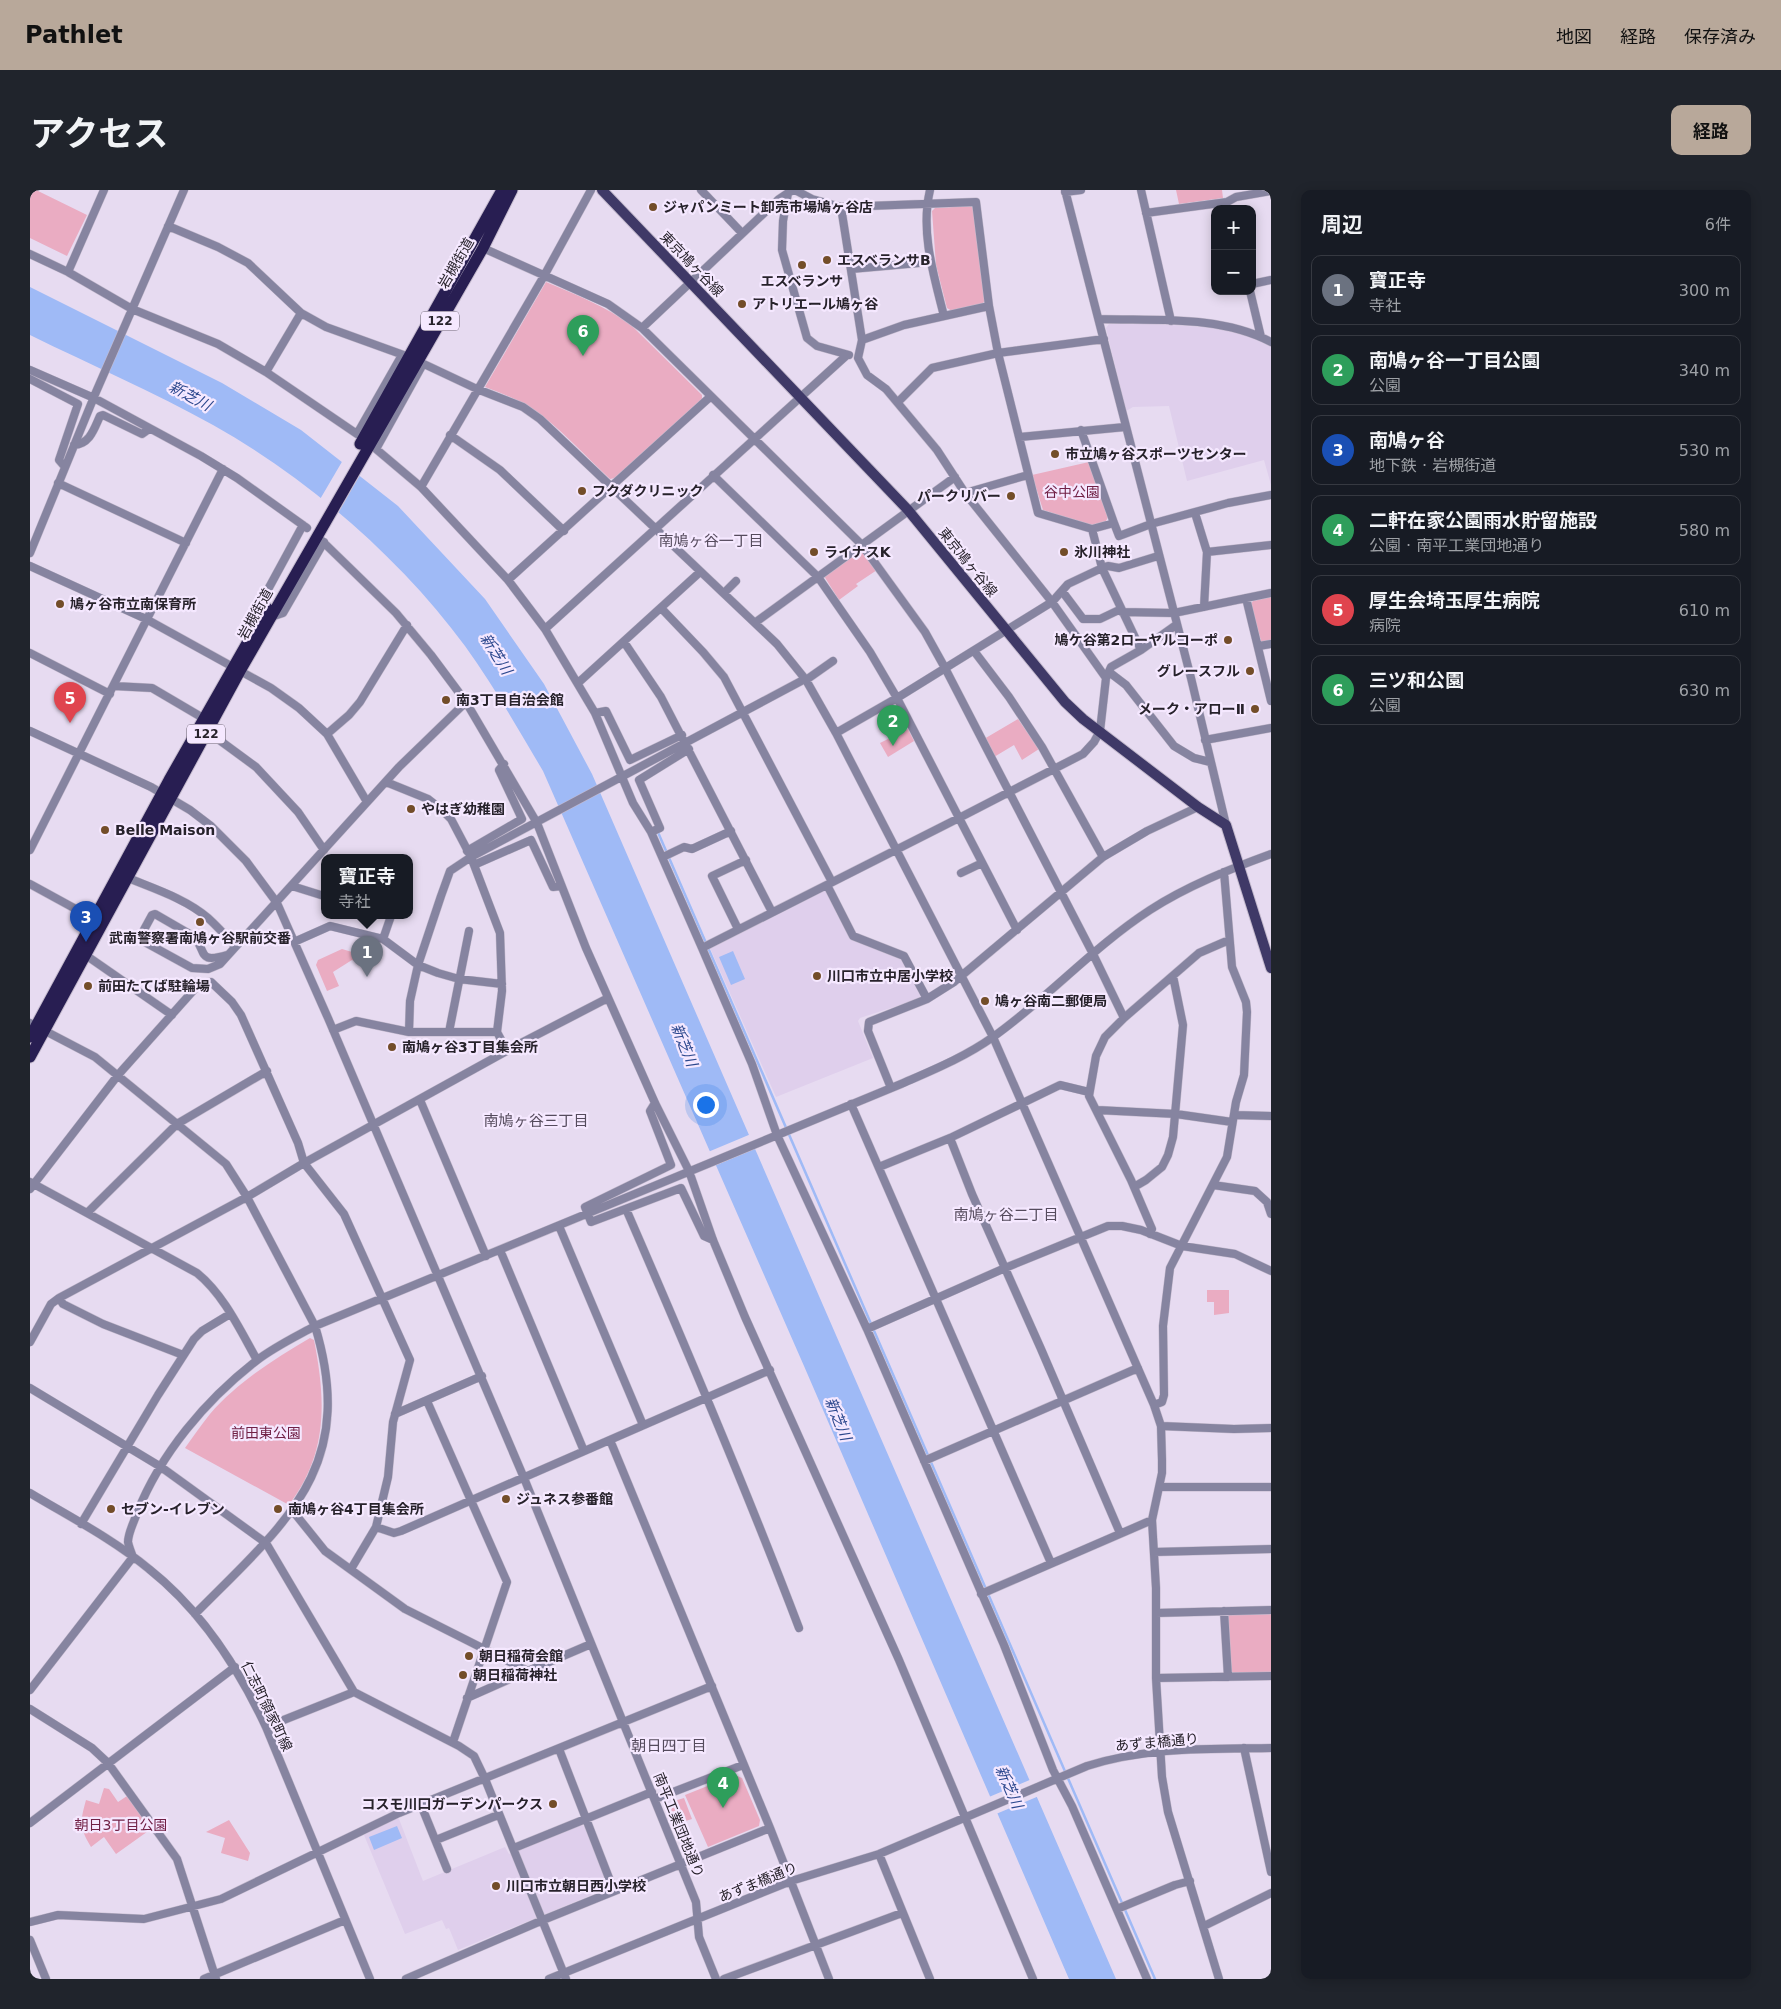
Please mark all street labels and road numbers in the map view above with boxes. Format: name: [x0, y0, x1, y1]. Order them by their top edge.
street label: 東京鳩ヶ谷線: [657, 228, 727, 300]
street label: 岩槻街道: [435, 235, 477, 291]
road number: 122: [421, 312, 459, 330]
street label: 東京鳩ヶ谷線: [935, 524, 1001, 600]
street label: 岩槻街道: [234, 586, 276, 642]
road number: 122: [187, 724, 225, 744]
street label: 仁志町領家町線: [238, 1658, 296, 1754]
street label: あずま橋通り: [1114, 1730, 1200, 1754]
street label: 南平工業団地通り: [651, 1770, 707, 1880]
street label: あずま橋通り: [716, 1859, 800, 1905]

